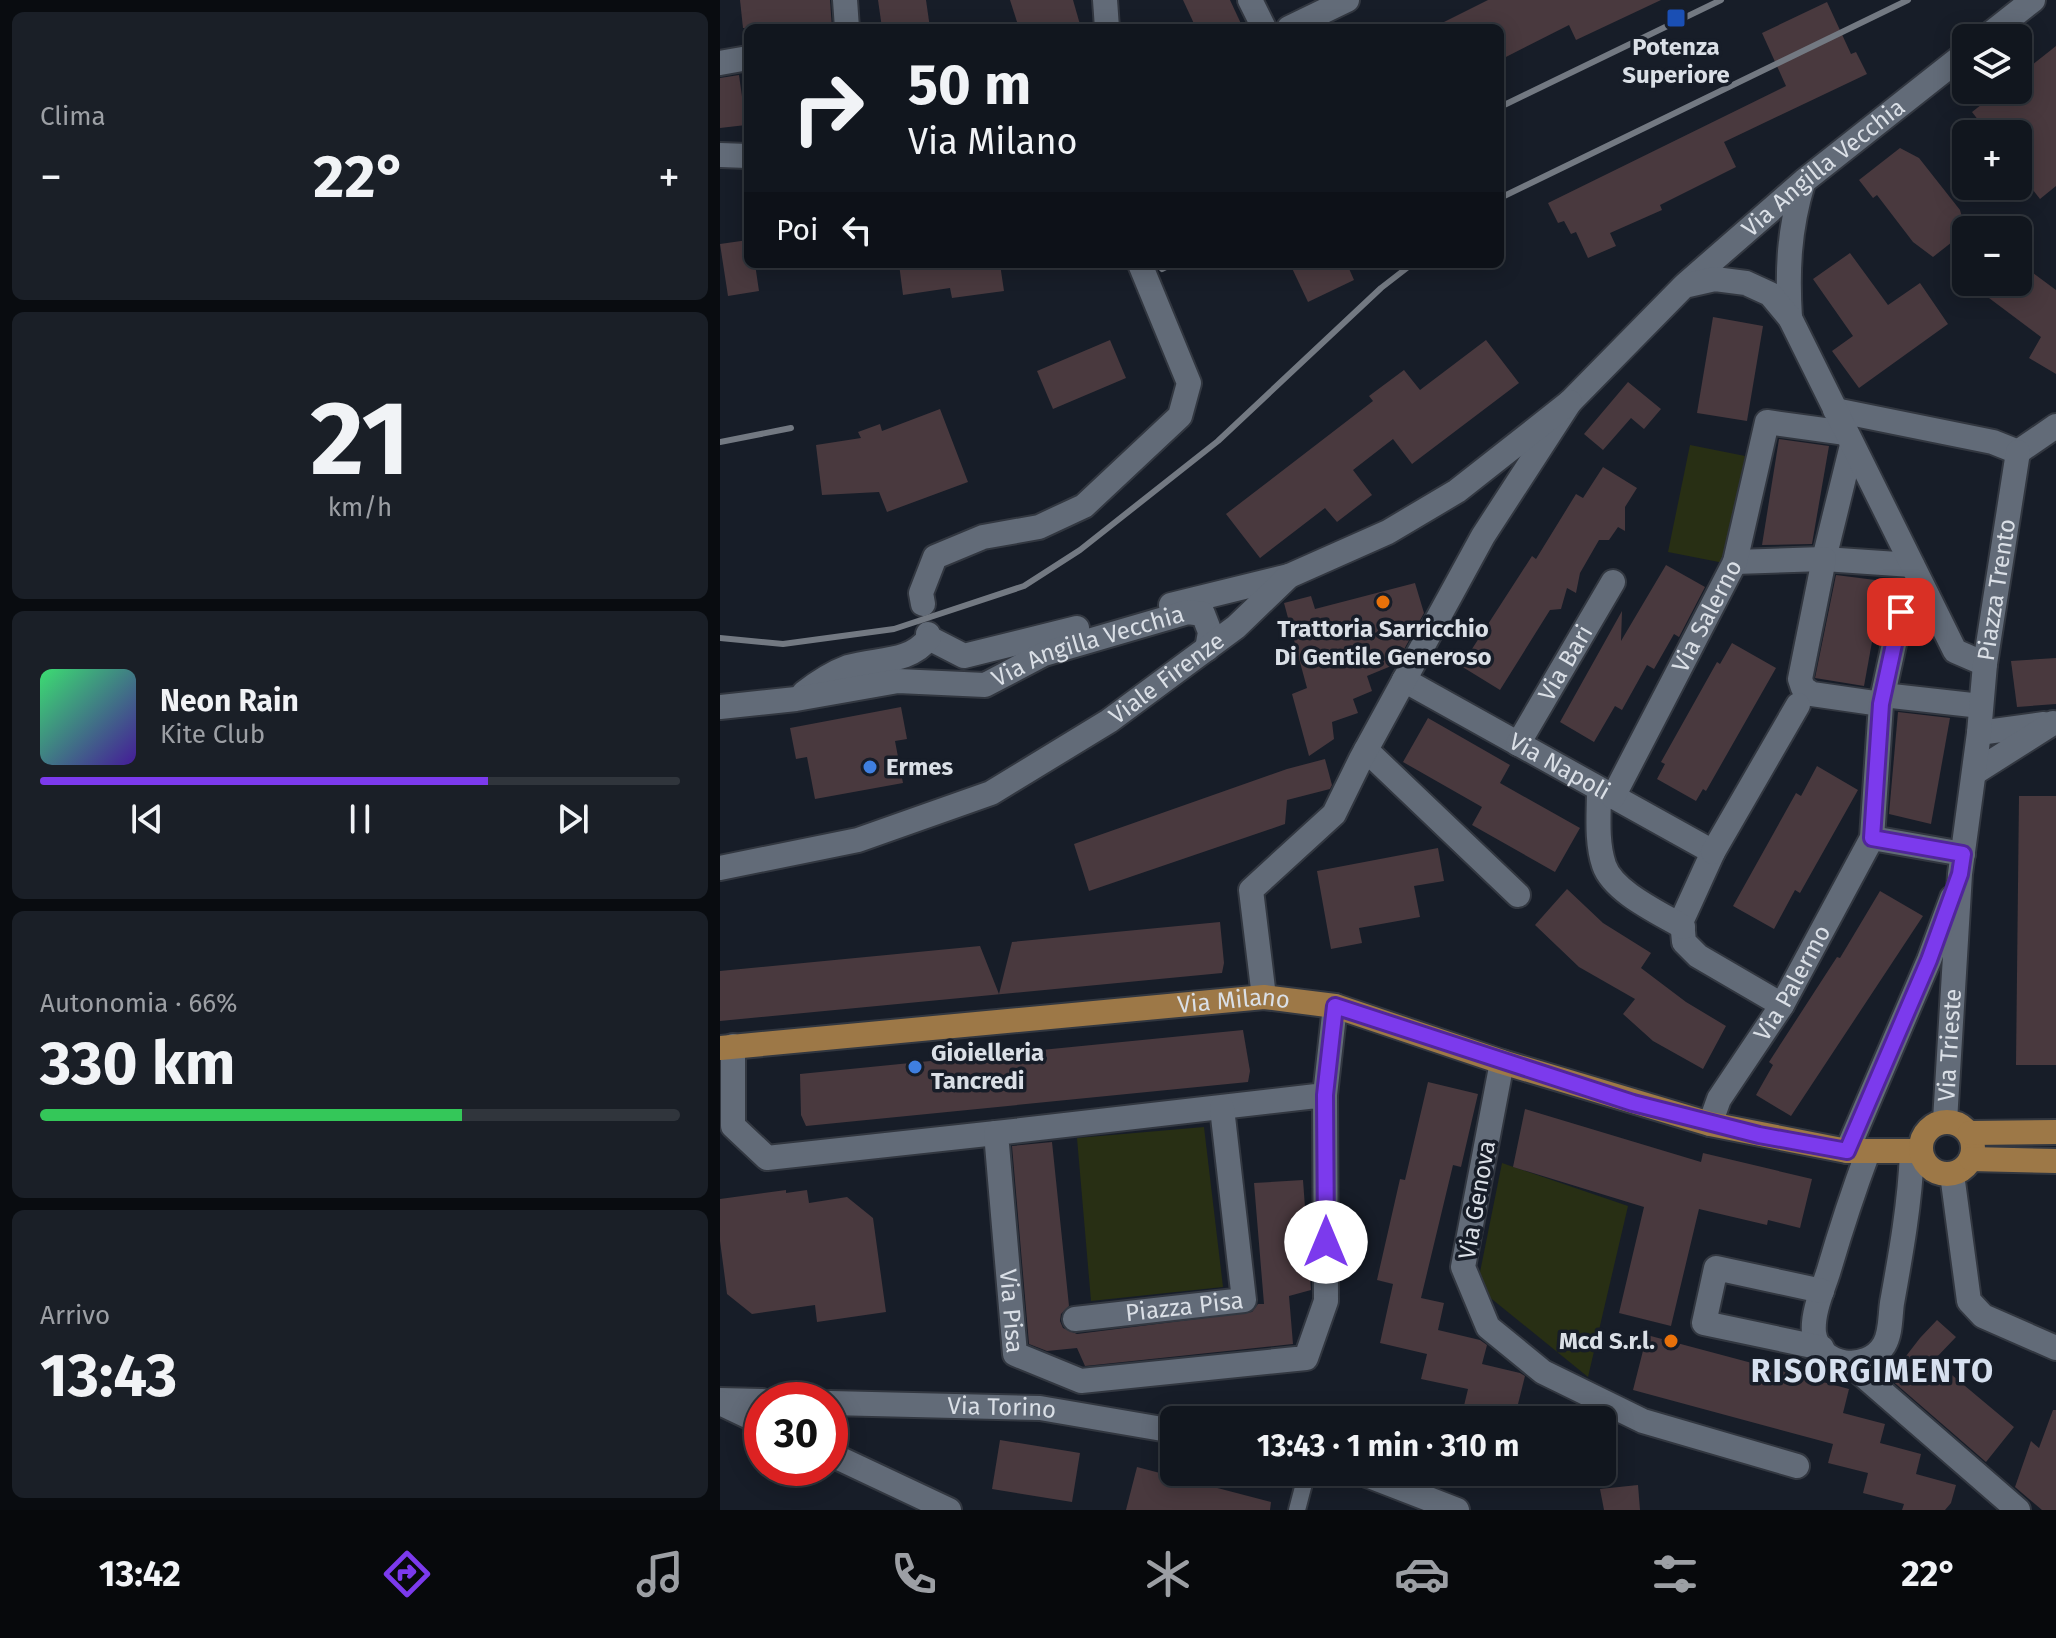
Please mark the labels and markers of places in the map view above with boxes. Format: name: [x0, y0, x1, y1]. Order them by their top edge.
marker: Potenza Superiore: [1665, 7, 1687, 29]
place label: Potenza Superiore: [1622, 33, 1730, 89]
pin: [1867, 578, 1935, 646]
marker: Trattoria Sarricchio Di Gentile Generoso: [1374, 593, 1392, 611]
place label: Trattoria Sarricchio Di Gentile Generoso: [1275, 615, 1491, 671]
place label: Ermes: [886, 753, 954, 781]
marker: Ermes: [861, 758, 879, 776]
place label: Gioielleria Tancredi: [931, 1039, 1044, 1095]
marker: Gioielleria Tancredi: [906, 1058, 924, 1076]
place label: Mcd S.r.l.: [1559, 1327, 1655, 1355]
marker: Mcd S.r.l.: [1662, 1332, 1680, 1350]

